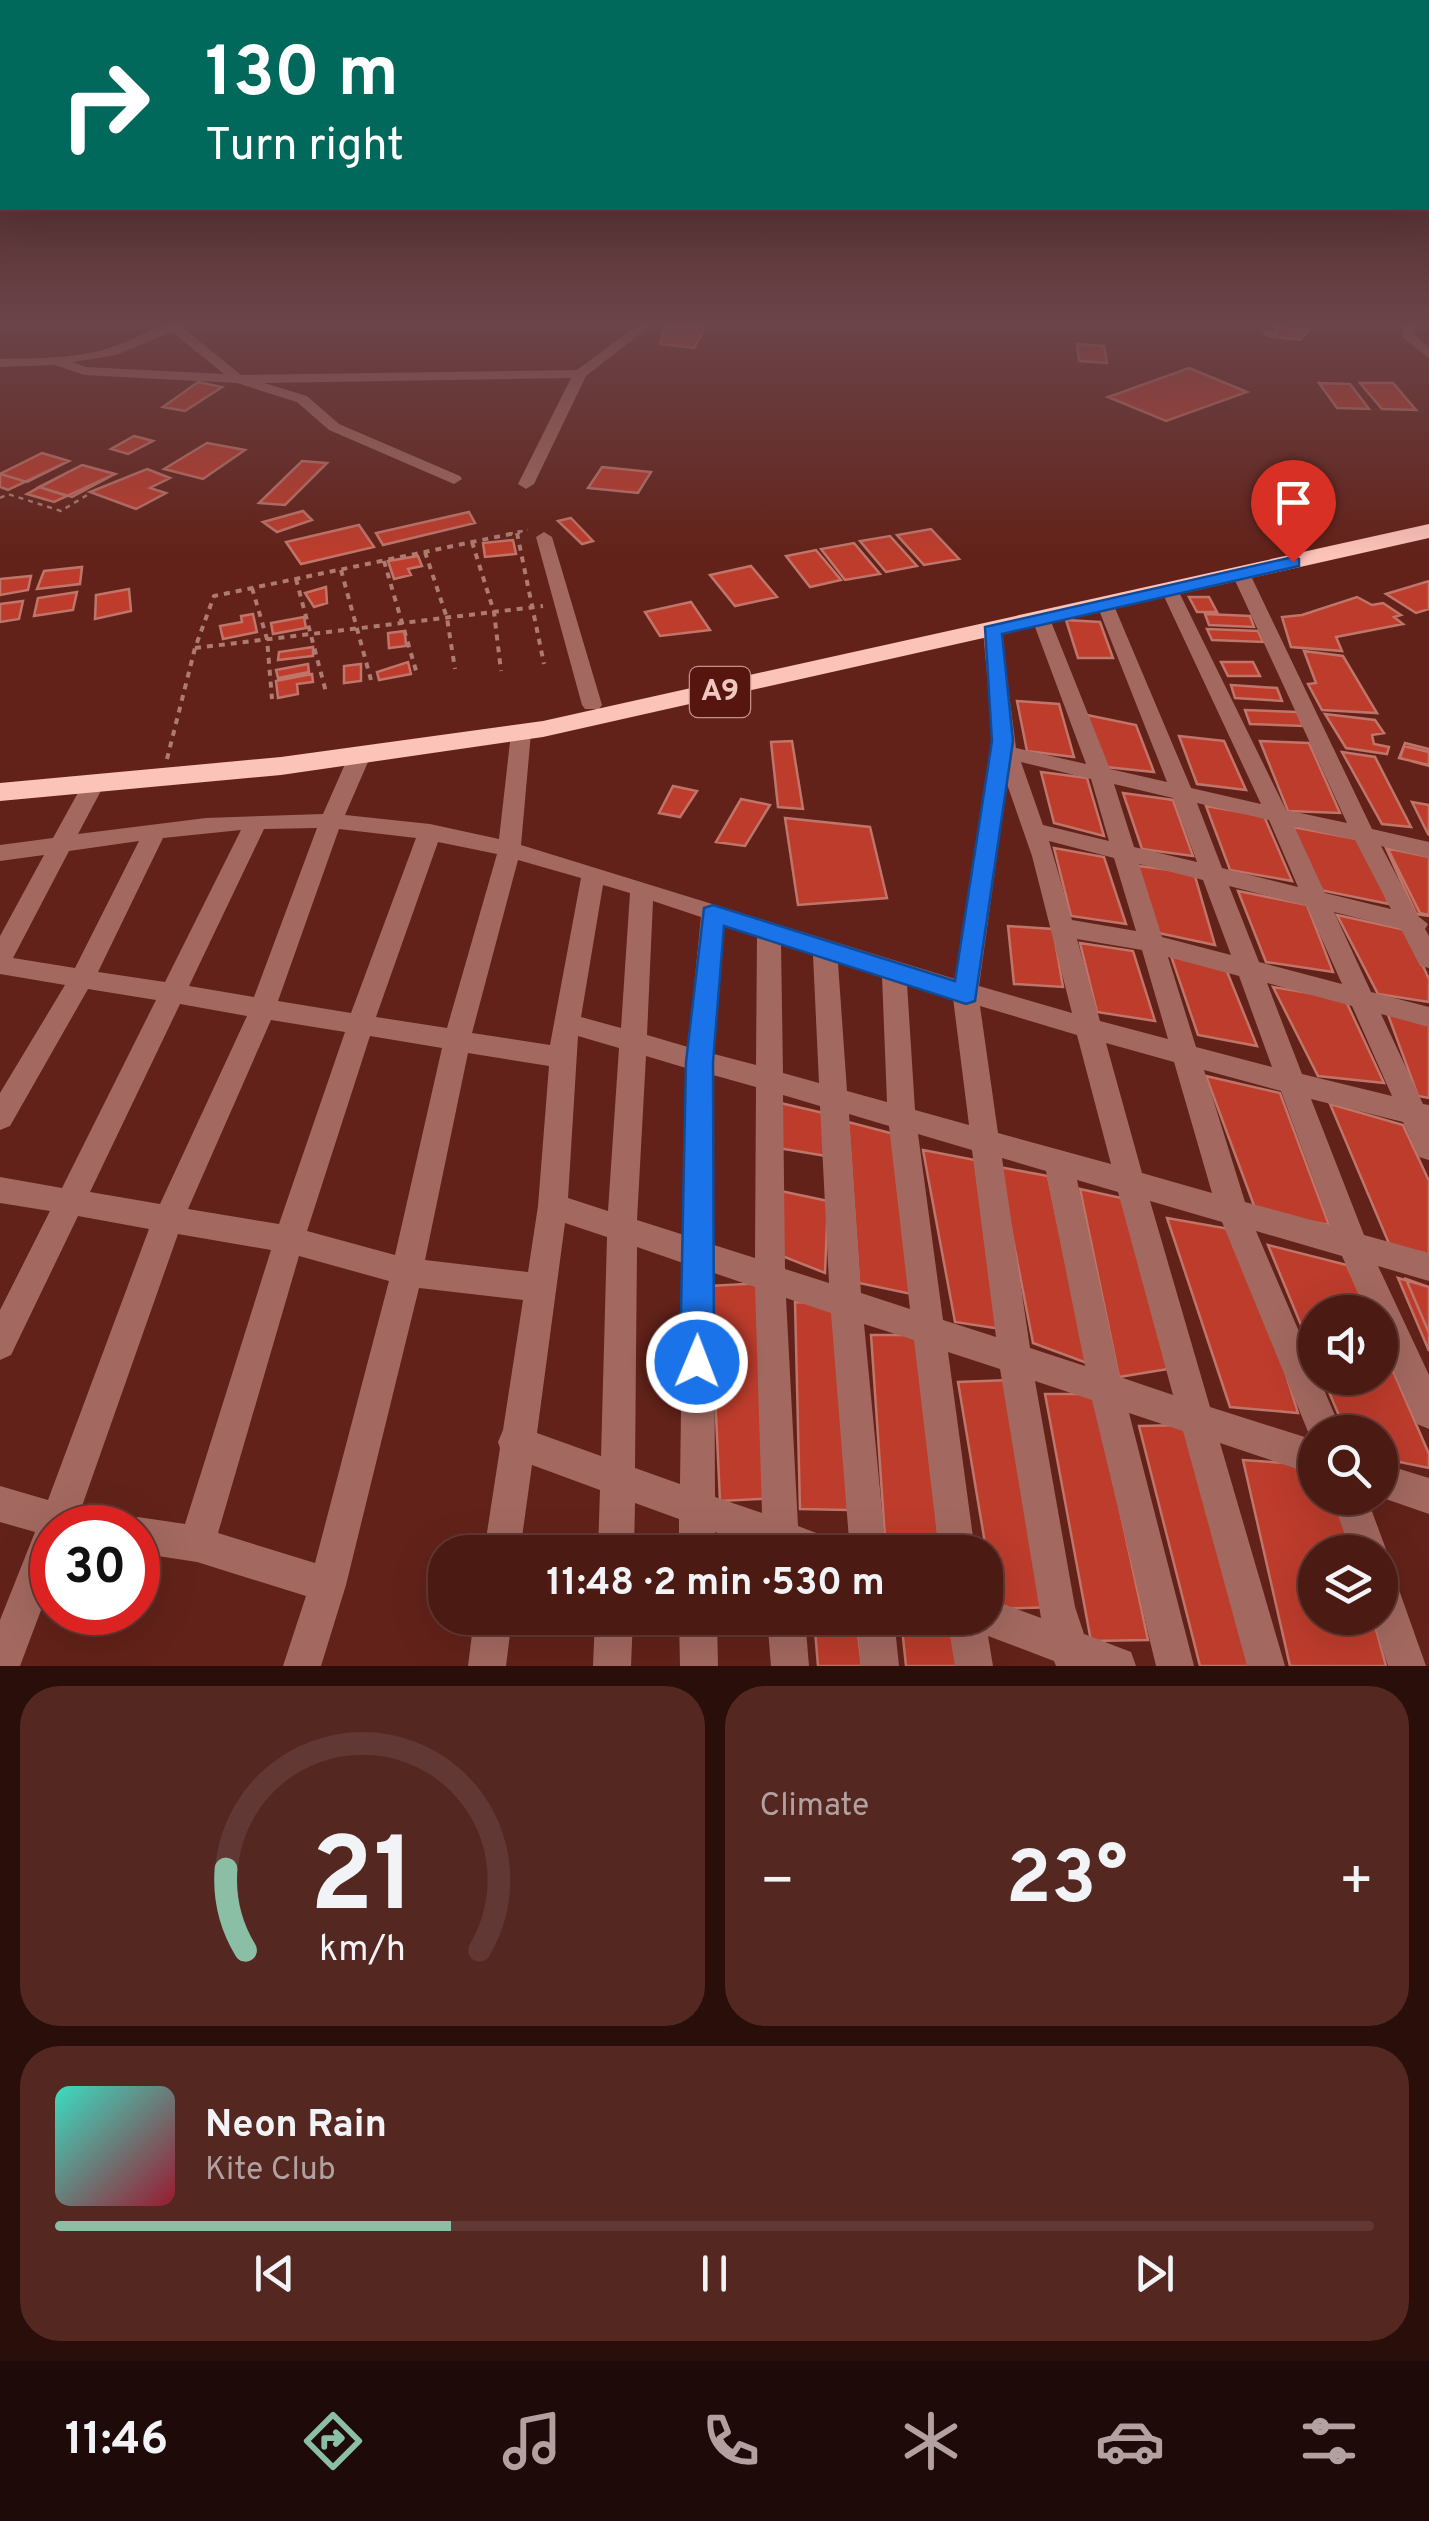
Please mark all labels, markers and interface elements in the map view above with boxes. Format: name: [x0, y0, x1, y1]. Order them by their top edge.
text: 130 m: [205, 32, 399, 121]
icon: right: [40, 40, 170, 170]
text: Turn right: [205, 119, 404, 176]
pin: [1251, 460, 1336, 563]
icon: arrive: [1266, 475, 1321, 530]
road number: A9: [690, 667, 750, 717]
map controls: [1298, 1295, 1398, 1635]
button: sound: [1298, 1295, 1398, 1395]
position arrow: [645, 1310, 749, 1414]
button: search: [1298, 1415, 1398, 1515]
speed limit sign: 30: [30, 1505, 160, 1635]
button: layers: [1298, 1535, 1398, 1635]
text: 11:48 · 2 min · 530 m: [546, 1560, 885, 1609]
text: Climate: [760, 1787, 869, 1827]
text: 21: [310, 1816, 415, 1948]
text: 23°: [1006, 1835, 1128, 1930]
text: −: [760, 1849, 795, 1919]
text: +: [1339, 1849, 1374, 1919]
text: km/h: [319, 1928, 406, 1974]
text: Neon Rain: [205, 2102, 387, 2151]
text: Kite Club: [205, 2151, 336, 2191]
icon: previous: [247, 2246, 302, 2301]
icon: pause: [687, 2246, 742, 2301]
icon: next: [1127, 2246, 1182, 2301]
icon: directions: [298, 2406, 368, 2476]
icon: music: [497, 2406, 567, 2476]
icon: phone: [696, 2406, 766, 2476]
icon: climate: [896, 2406, 966, 2476]
icon: car: [1095, 2406, 1165, 2476]
icon: filters: [1294, 2406, 1364, 2476]
text: 11:46: [65, 2413, 168, 2470]

